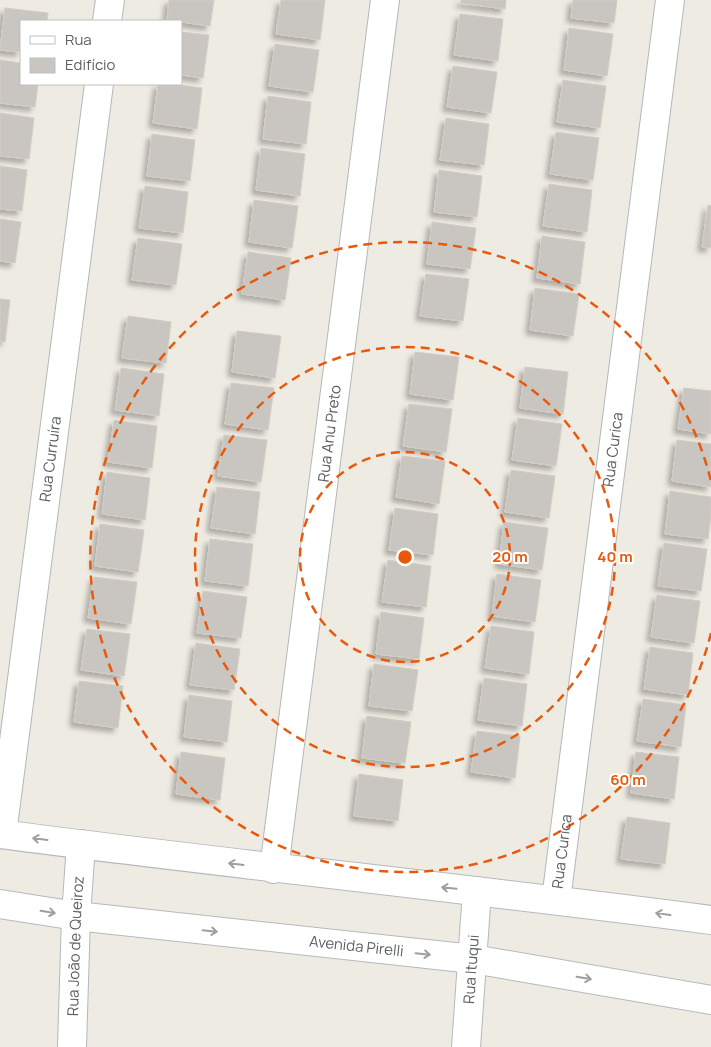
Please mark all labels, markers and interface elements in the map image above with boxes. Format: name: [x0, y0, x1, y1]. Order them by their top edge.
legend: [20, 20, 182, 85]
text: Rua: [65, 29, 92, 50]
text: Edifício: [65, 54, 116, 75]
street label: Rua Anu Preto: [313, 384, 346, 483]
street label: Rua Curica: [597, 411, 628, 488]
street label: Rua Curruíra: [34, 415, 66, 503]
text: 20 m: [492, 546, 528, 567]
text: 40 m: [597, 546, 633, 567]
centre of rings: [396, 548, 414, 566]
text: 60 m: [610, 769, 646, 790]
street label: Rua Curica: [547, 813, 577, 890]
one-way arrow: [32, 834, 48, 844]
one-way arrow: [228, 858, 244, 868]
street label: Rua João de Queiroz: [62, 875, 89, 1016]
one-way arrow: [442, 883, 458, 893]
one-way arrow: [40, 907, 56, 917]
one-way arrow: [655, 909, 671, 919]
one-way arrow: [201, 926, 217, 936]
street label: Avenida Pirelli: [308, 930, 405, 961]
street label: Rua Ituqui: [458, 934, 484, 1005]
one-way arrow: [415, 949, 431, 959]
one-way arrow: [575, 974, 591, 984]

